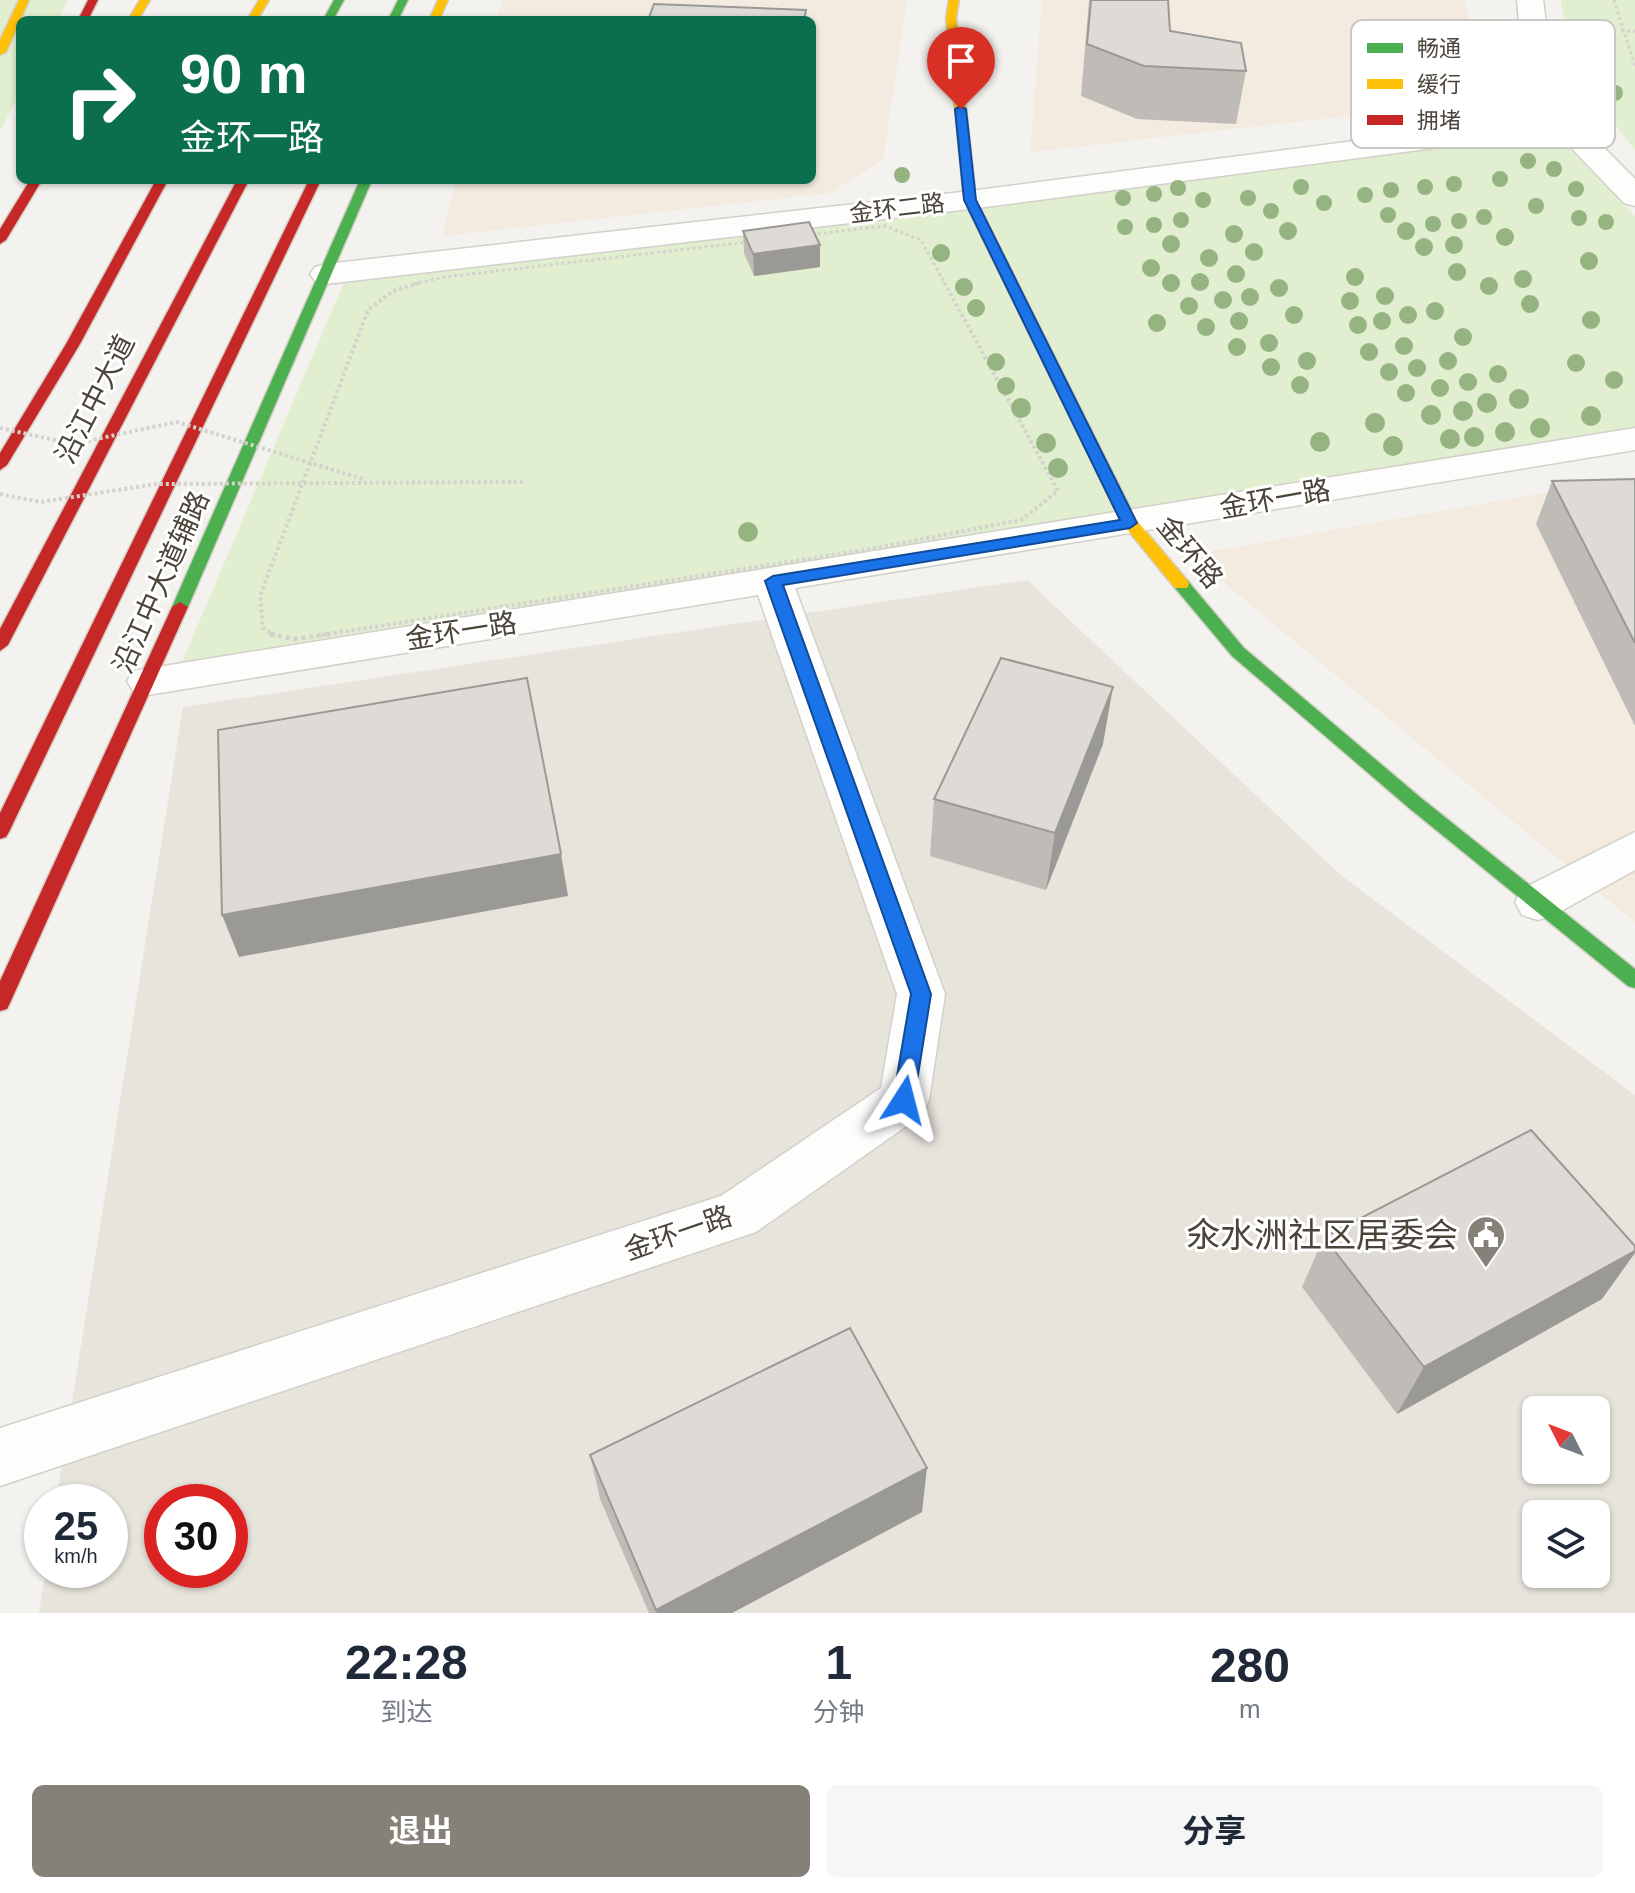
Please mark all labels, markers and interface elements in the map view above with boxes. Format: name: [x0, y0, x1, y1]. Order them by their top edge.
legend: [1351, 20, 1615, 148]
pin: [927, 27, 995, 109]
text: 畅通: [1417, 36, 1461, 61]
icon: arrive: [939, 39, 983, 83]
text: 90 m: [180, 42, 308, 105]
icon: right: [48, 48, 152, 152]
text: 缓行: [1417, 72, 1461, 97]
text: 拥堵: [1417, 108, 1461, 133]
text: 金环一路: [180, 117, 324, 158]
street label: 金环二路: [848, 189, 946, 227]
street label: 沿江中大道: [49, 330, 141, 468]
street label: 金环一路: [1217, 474, 1333, 524]
street label: 沿江中大道辅路: [107, 486, 215, 678]
street label: 金环路: [1151, 510, 1229, 594]
street label: 金环一路: [403, 607, 519, 655]
position arrow: [862, 1058, 946, 1142]
street label: 金环一路: [620, 1200, 736, 1266]
public building icon: 氽水洲社区居委会: [1465, 1214, 1507, 1269]
place label: 氽水洲社区居委会: [1186, 1216, 1458, 1254]
north arrow: [1522, 1396, 1610, 1484]
map controls: [1522, 1396, 1610, 1588]
speed limit sign: 30: [144, 1484, 248, 1588]
button: layers: [1522, 1500, 1610, 1588]
text: 25: [54, 1504, 98, 1548]
text: km/h: [54, 1545, 98, 1567]
text: 22:28: [345, 1636, 468, 1689]
text: 1: [825, 1636, 852, 1689]
text: 280: [1210, 1639, 1290, 1692]
text: m: [1239, 1694, 1261, 1724]
text: 到达: [380, 1697, 432, 1727]
text: 分钟: [813, 1697, 865, 1727]
button: 退出: [32, 1785, 810, 1877]
button: 分享: [826, 1785, 1603, 1877]

